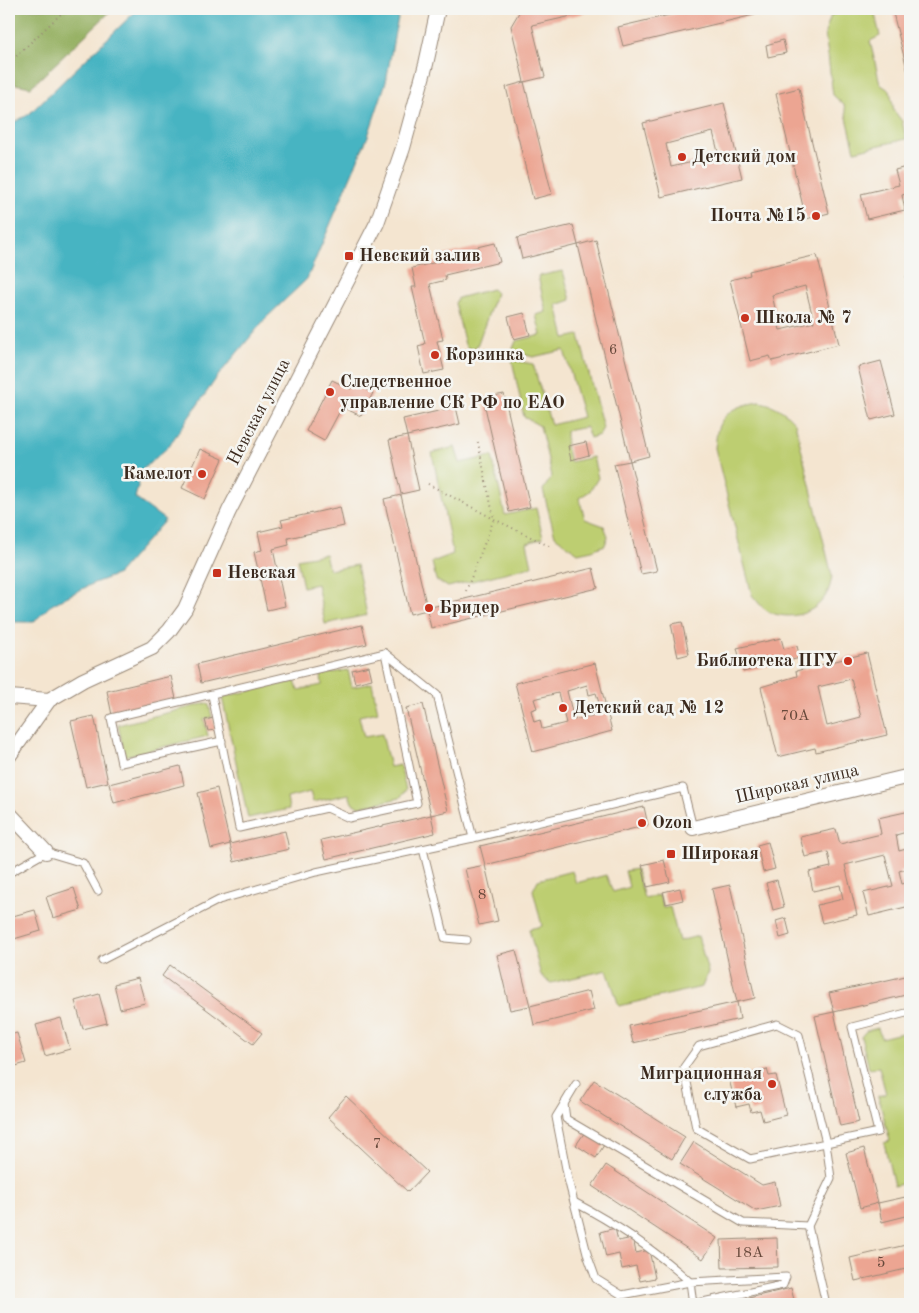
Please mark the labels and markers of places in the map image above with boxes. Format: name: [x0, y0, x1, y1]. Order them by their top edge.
place label: Детский дом: [692, 148, 796, 166]
marker: Детский дом: [676, 151, 688, 163]
place label: Почта №15: [710, 207, 806, 225]
marker: Почта №15: [810, 210, 822, 222]
place label: Невский залив: [359, 247, 481, 265]
marker: Невский залив: [343, 250, 355, 262]
place label: Школа № 7: [755, 309, 852, 327]
marker: Школа № 7: [739, 312, 751, 324]
place label: Корзинка: [445, 346, 524, 364]
marker: Корзинка: [429, 349, 441, 361]
place label: Следственное управление СК РФ по ЕАО: [340, 373, 565, 412]
marker: Следственное управление СК РФ по ЕАО: [324, 386, 336, 398]
place label: Камелот: [122, 465, 192, 483]
marker: Камелот: [196, 468, 208, 480]
place label: Невская: [227, 564, 296, 582]
marker: Невская: [211, 567, 223, 579]
place label: Бридер: [439, 599, 499, 617]
marker: Бридер: [423, 602, 435, 614]
place label: Библиотека ПГУ: [696, 652, 838, 670]
marker: Библиотека ПГУ: [842, 655, 854, 667]
place label: Детский сад № 12: [573, 699, 724, 717]
marker: Детский сад № 12: [557, 702, 569, 714]
place label: Ozon: [652, 814, 692, 832]
marker: Ozon: [636, 817, 648, 829]
place label: Широкая: [681, 845, 759, 863]
marker: Широкая: [665, 848, 677, 860]
place label: Миграционная служба: [640, 1065, 762, 1104]
marker: Миграционная служба: [766, 1078, 778, 1090]

